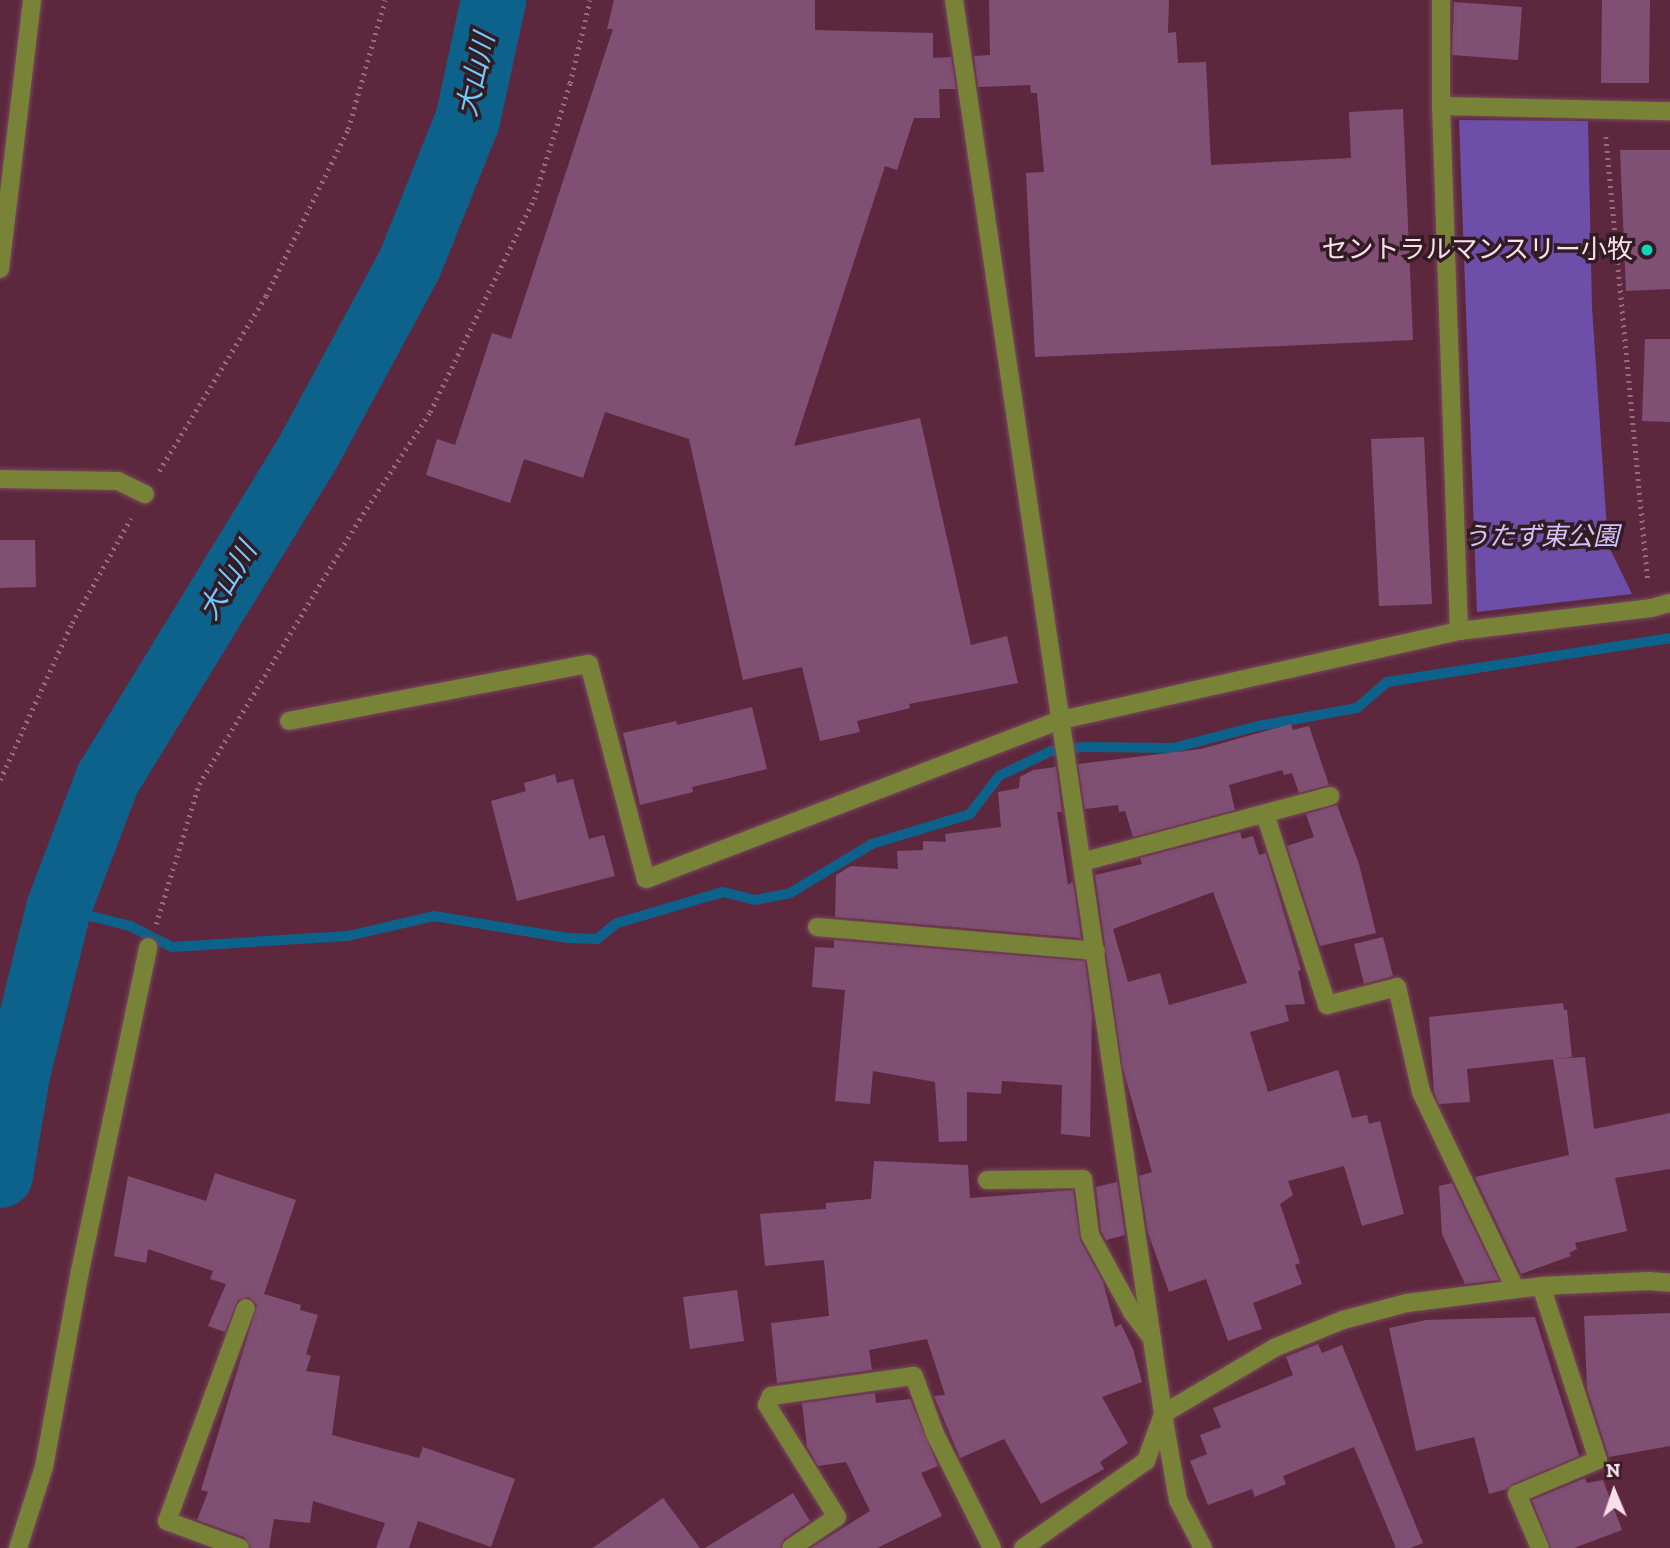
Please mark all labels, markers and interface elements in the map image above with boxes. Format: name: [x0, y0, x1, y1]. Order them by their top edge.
water label: 大山川: [450, 30, 502, 120]
place label: セントラルマンスリー小牧: [1321, 234, 1633, 266]
marker: セントラルマンスリー小牧: [1639, 242, 1655, 258]
park label: うたず東公園: [1463, 521, 1619, 553]
water label: 大山川: [192, 536, 264, 626]
north arrow: [1579, 1457, 1649, 1527]
text: N: [1606, 1459, 1621, 1482]

